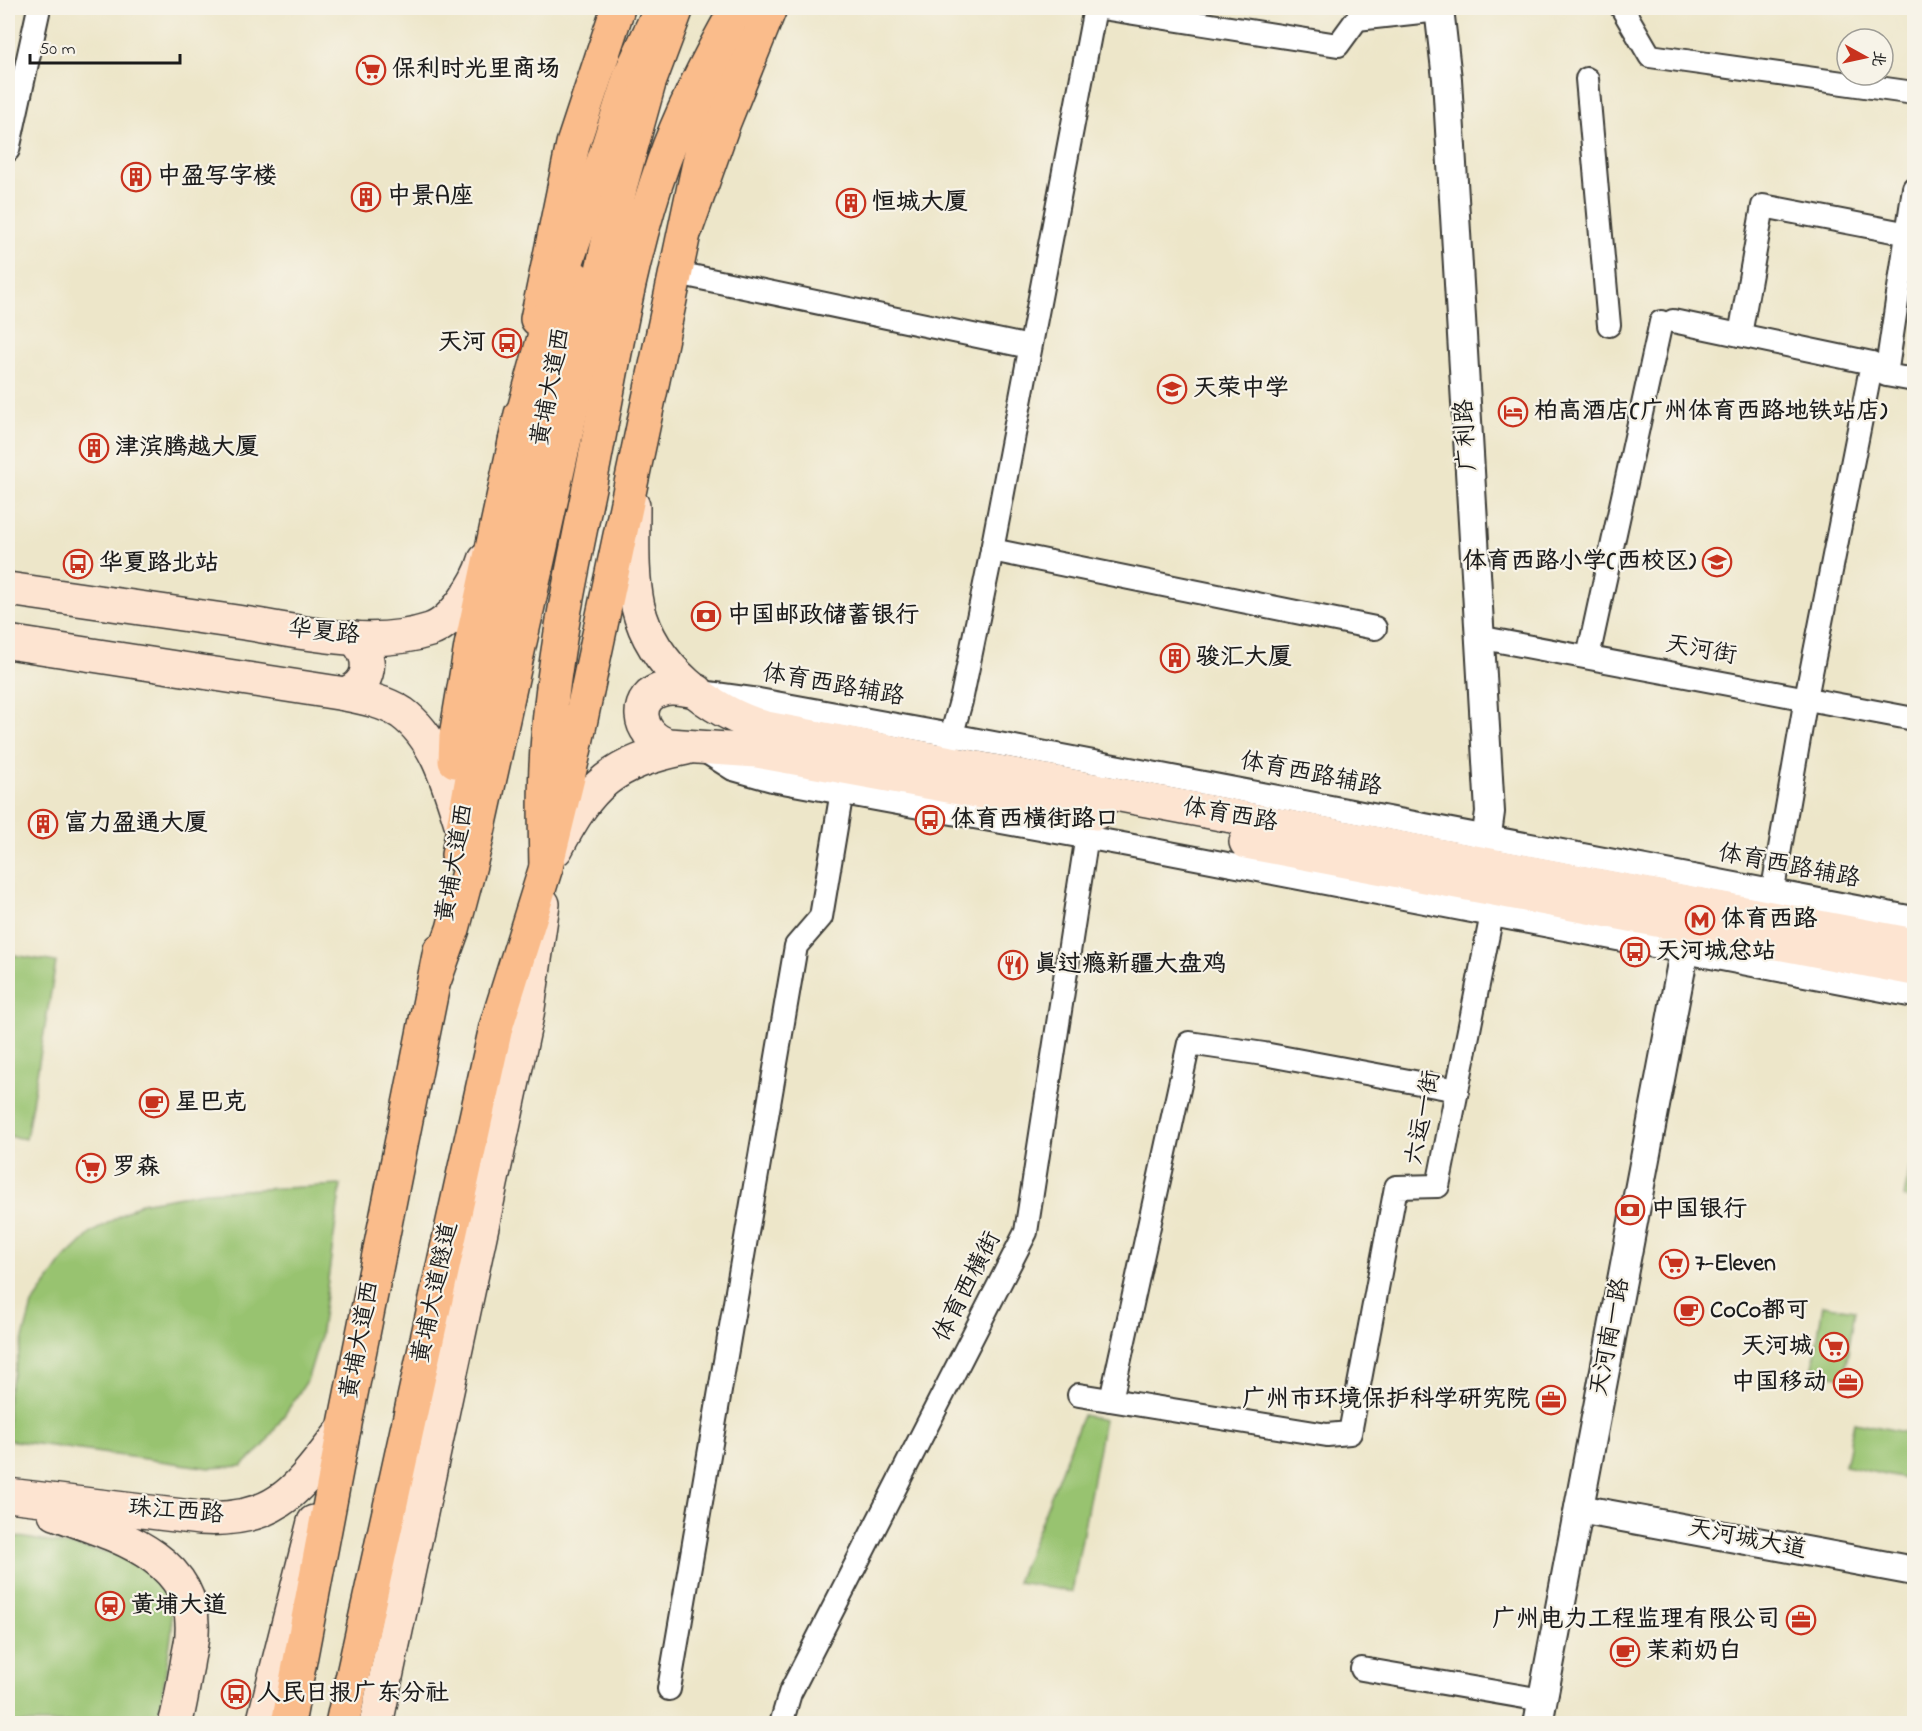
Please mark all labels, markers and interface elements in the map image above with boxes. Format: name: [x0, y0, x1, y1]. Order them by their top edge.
scale bar: [30, 27, 180, 65]
north arrow: [1835, 27, 1895, 87]
text: 50 m: [39, 37, 76, 63]
text: 北: [1865, 49, 1891, 68]
place label: 保利时光里商场: [392, 53, 560, 88]
supermarket icon: 保利时光里商场: [355, 54, 387, 86]
place label: 中盈写字楼: [157, 160, 277, 195]
building icon: 中盈写字楼: [120, 161, 152, 193]
place label: 中景A座: [387, 180, 474, 215]
building icon: 中景A座: [350, 181, 382, 213]
place label: 恒城大厦: [872, 186, 968, 221]
building icon: 恒城大厦: [835, 187, 867, 219]
street label: 黄埔大道西: [523, 325, 581, 449]
place label: 天河: [438, 326, 486, 361]
bus stop icon: 天河: [491, 327, 523, 359]
place label: 天荣中学: [1193, 372, 1289, 407]
school or university icon: 天荣中学: [1156, 373, 1188, 405]
place label: 柏高酒店(广州体育西路地铁站店): [1534, 395, 1887, 430]
hotel icon: 柏高酒店(广州体育西路地铁站店): [1497, 396, 1529, 428]
street label: 广利路: [1448, 398, 1486, 472]
place label: 津滨腾越大厦: [115, 431, 259, 466]
building icon: 津滨腾越大厦: [78, 432, 110, 464]
place label: 体育西路小学(西校区): [1463, 545, 1696, 580]
school or university icon: 体育西路小学(西校区): [1701, 546, 1733, 578]
place label: 华夏路北站: [99, 547, 219, 582]
bus stop icon: 华夏路北站: [62, 548, 94, 580]
place label: 中国邮政储蓄银行: [727, 599, 919, 634]
bank icon: 中国邮政储蓄银行: [690, 600, 722, 632]
street label: 华夏路: [286, 612, 362, 654]
street label: 天河街: [1663, 628, 1739, 674]
place label: 骏汇大厦: [1196, 641, 1292, 676]
building icon: 骏汇大厦: [1159, 642, 1191, 674]
street label: 体育西路辅路: [759, 656, 907, 716]
street label: 体育西路辅路: [1237, 744, 1385, 806]
street label: 体育西路: [1180, 790, 1280, 842]
street label: 黄埔大道西: [428, 801, 484, 925]
place label: 体育西横街路口: [951, 803, 1119, 838]
bus stop icon: 体育西横街路口: [914, 804, 946, 836]
place label: 富力盈通大厦: [64, 807, 208, 842]
building icon: 富力盈通大厦: [27, 808, 59, 840]
street label: 体育西路辅路: [1715, 836, 1863, 898]
place label: 体育西路: [1721, 903, 1818, 938]
metro station icon: 体育西路: [1684, 904, 1716, 936]
place label: 天河城总站: [1656, 935, 1776, 970]
bus stop icon: 天河城总站: [1619, 936, 1651, 968]
place label: 真过瘾新疆大盘鸡: [1034, 948, 1226, 983]
restaurant icon: 真过瘾新疆大盘鸡: [997, 949, 1029, 981]
street label: 六运一街: [1398, 1068, 1450, 1168]
place label: 星巴克: [175, 1086, 247, 1121]
cafe icon: 星巴克: [138, 1087, 170, 1119]
place label: 罗森: [112, 1151, 160, 1186]
supermarket icon: 罗森: [75, 1152, 107, 1184]
place label: 中国银行: [1651, 1193, 1747, 1228]
bank icon: 中国银行: [1614, 1194, 1646, 1226]
street label: 黄埔大道隧道: [404, 1219, 468, 1367]
street label: 体育西横街: [925, 1226, 1011, 1348]
place label: 7-Eleven: [1695, 1247, 1776, 1282]
supermarket icon: 7-Eleven: [1658, 1248, 1690, 1280]
street label: 天河南一路: [1582, 1275, 1640, 1399]
street label: 黄埔大道西: [332, 1278, 390, 1402]
place label: CoCo都可: [1710, 1294, 1809, 1329]
cafe icon: CoCo都可: [1673, 1295, 1705, 1327]
place label: 天河城: [1741, 1330, 1813, 1365]
supermarket icon: 天河城: [1818, 1331, 1850, 1363]
place label: 中国移动: [1731, 1366, 1827, 1401]
office icon: 中国移动: [1832, 1367, 1864, 1399]
place label: 广州市环境保护科学研究院: [1242, 1383, 1530, 1418]
office icon: 广州市环境保护科学研究院: [1535, 1384, 1567, 1416]
street label: 珠江西路: [127, 1490, 225, 1534]
street label: 天河城大道: [1685, 1511, 1809, 1569]
place label: 黄埔大道: [131, 1589, 227, 1624]
station icon: 黄埔大道: [94, 1590, 126, 1622]
place label: 广州电力工程监理有限公司: [1492, 1603, 1780, 1638]
office icon: 广州电力工程监理有限公司: [1785, 1604, 1817, 1636]
place label: 茉莉奶白: [1646, 1635, 1742, 1670]
cafe icon: 茉莉奶白: [1609, 1636, 1641, 1668]
place label: 人民日报广东分社: [257, 1677, 449, 1712]
bus stop icon: 人民日报广东分社: [220, 1678, 252, 1710]

